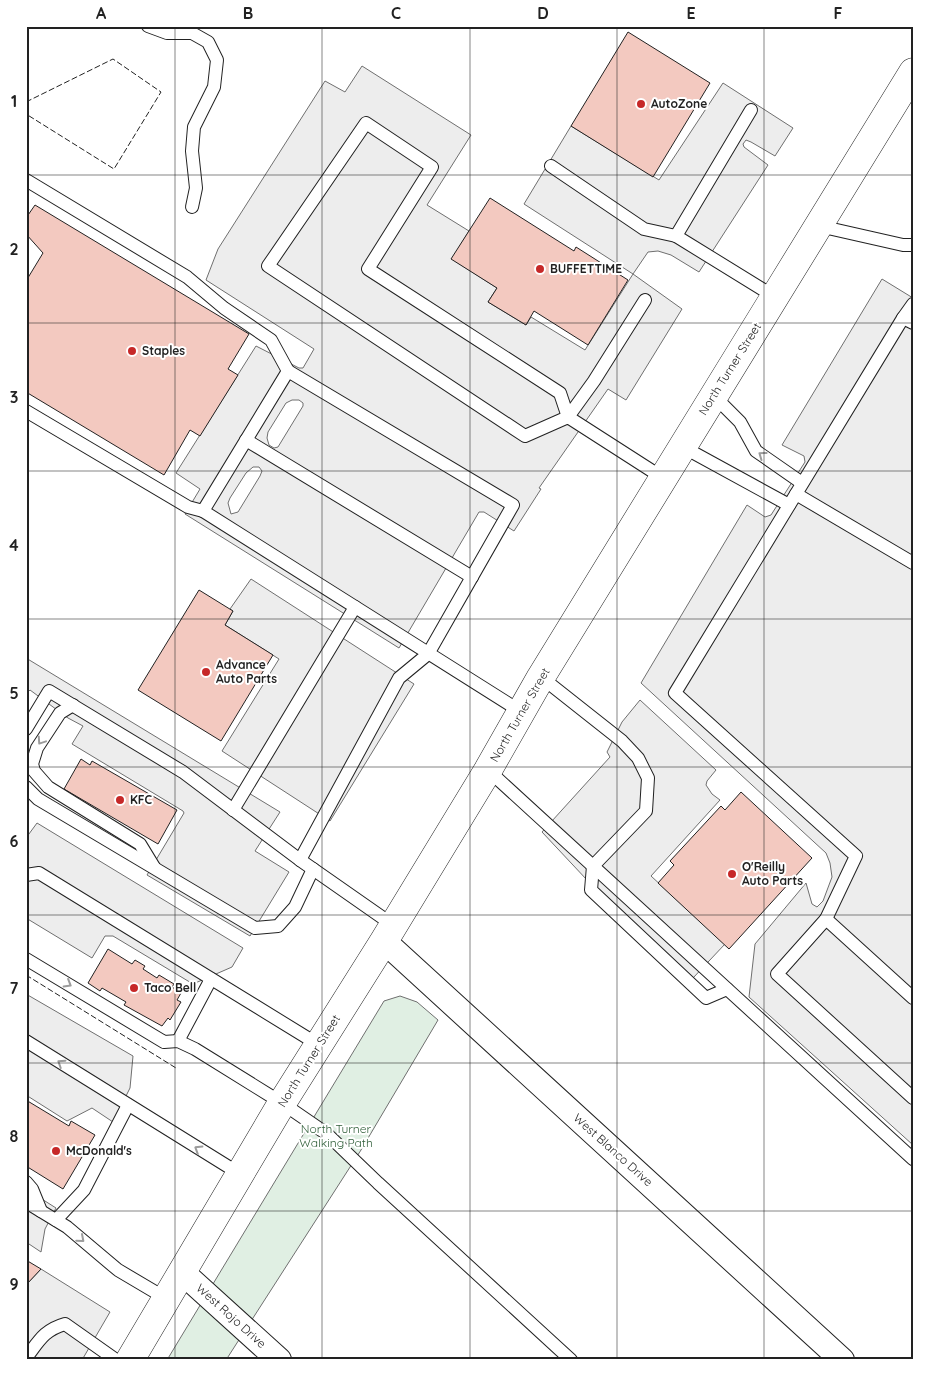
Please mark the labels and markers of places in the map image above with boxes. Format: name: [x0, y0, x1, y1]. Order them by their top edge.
place label: AutoZone: [651, 96, 707, 111]
marker: AutoZone: [635, 98, 647, 110]
place label: BUFFETTIME: [550, 261, 622, 276]
marker: BUFFETTIME: [534, 263, 546, 275]
place label: Staples: [142, 343, 185, 358]
marker: Staples: [126, 345, 138, 357]
place label: Advance Auto Parts: [216, 657, 277, 686]
marker: Advance Auto Parts: [200, 666, 212, 678]
place label: KFC: [130, 792, 152, 807]
marker: KFC: [114, 794, 126, 806]
place label: O'Reilly Auto Parts: [742, 859, 803, 888]
marker: O'Reilly Auto Parts: [726, 868, 738, 880]
place label: Taco Bell: [144, 980, 196, 995]
marker: Taco Bell: [128, 982, 140, 994]
place label: McDonald's: [66, 1143, 132, 1158]
marker: McDonald's: [50, 1145, 62, 1157]

